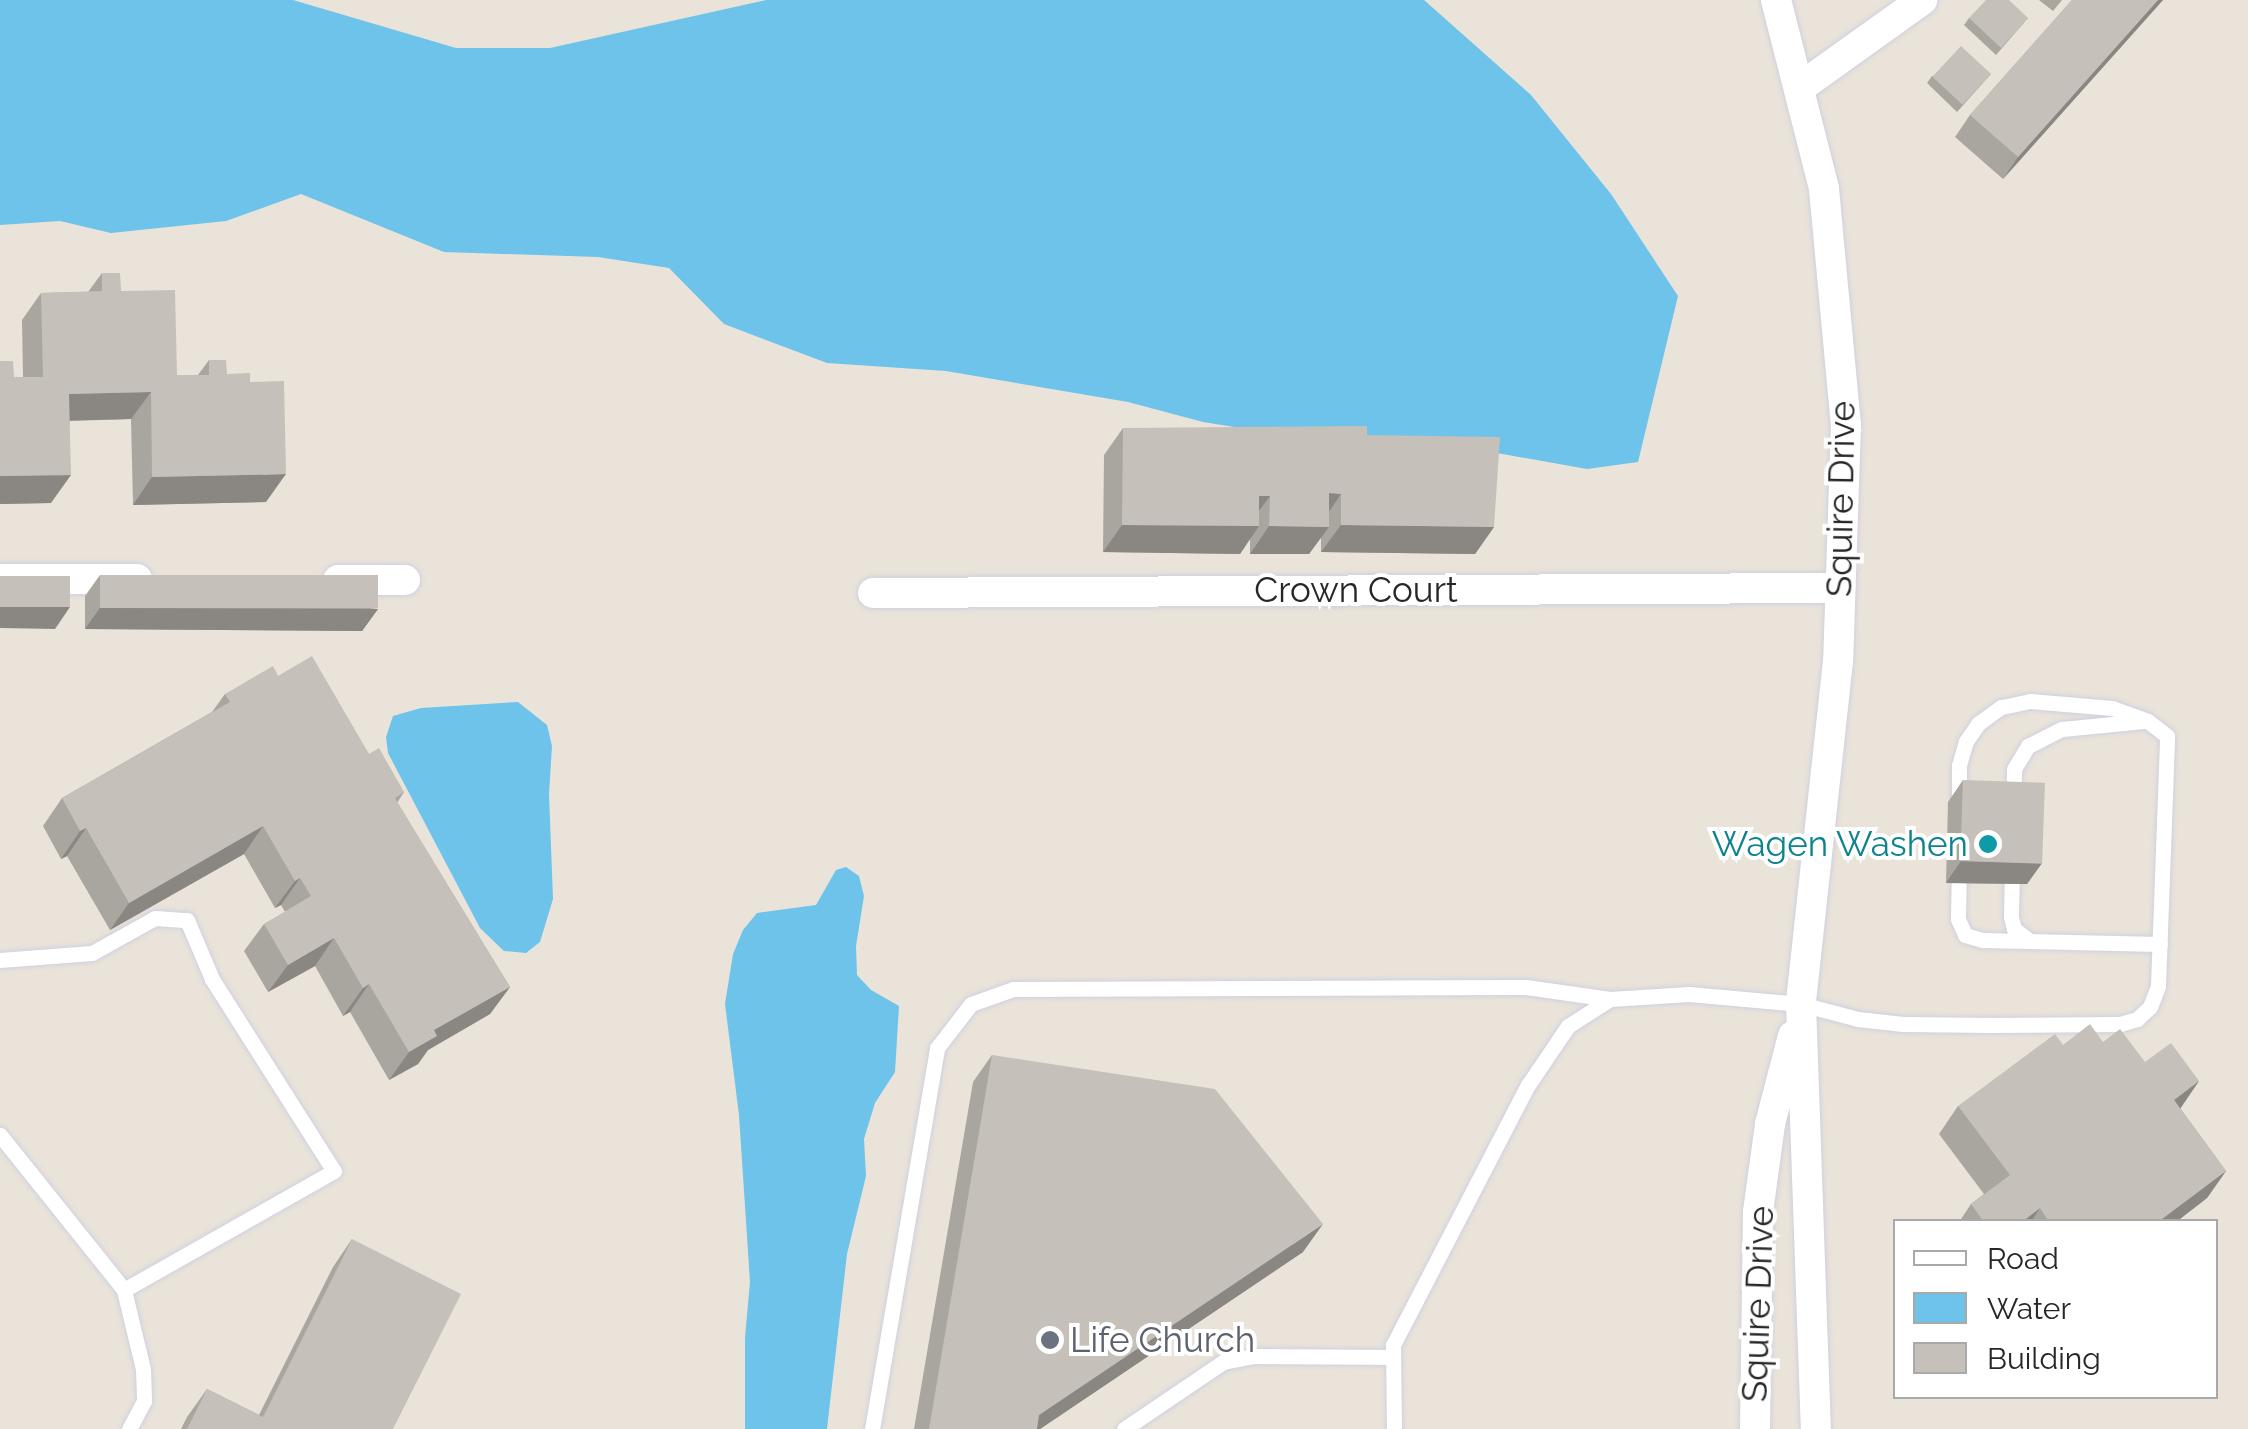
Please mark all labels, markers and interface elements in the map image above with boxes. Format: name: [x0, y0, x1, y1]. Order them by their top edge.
street label: Squire Drive: [1818, 401, 1864, 597]
street label: Crown Court: [1254, 569, 1458, 611]
place label: Wagen Washen: [1711, 823, 1968, 865]
marker: Wagen Washen: [1977, 833, 1999, 855]
street label: Squire Drive: [1734, 1205, 1782, 1403]
legend: [1893, 1219, 2218, 1399]
text: Road: [1987, 1241, 2059, 1276]
text: Water: [1987, 1291, 2071, 1326]
place label: Life Church: [1070, 1319, 1255, 1361]
marker: Life Church: [1039, 1329, 1061, 1351]
text: Building: [1987, 1341, 2101, 1376]

